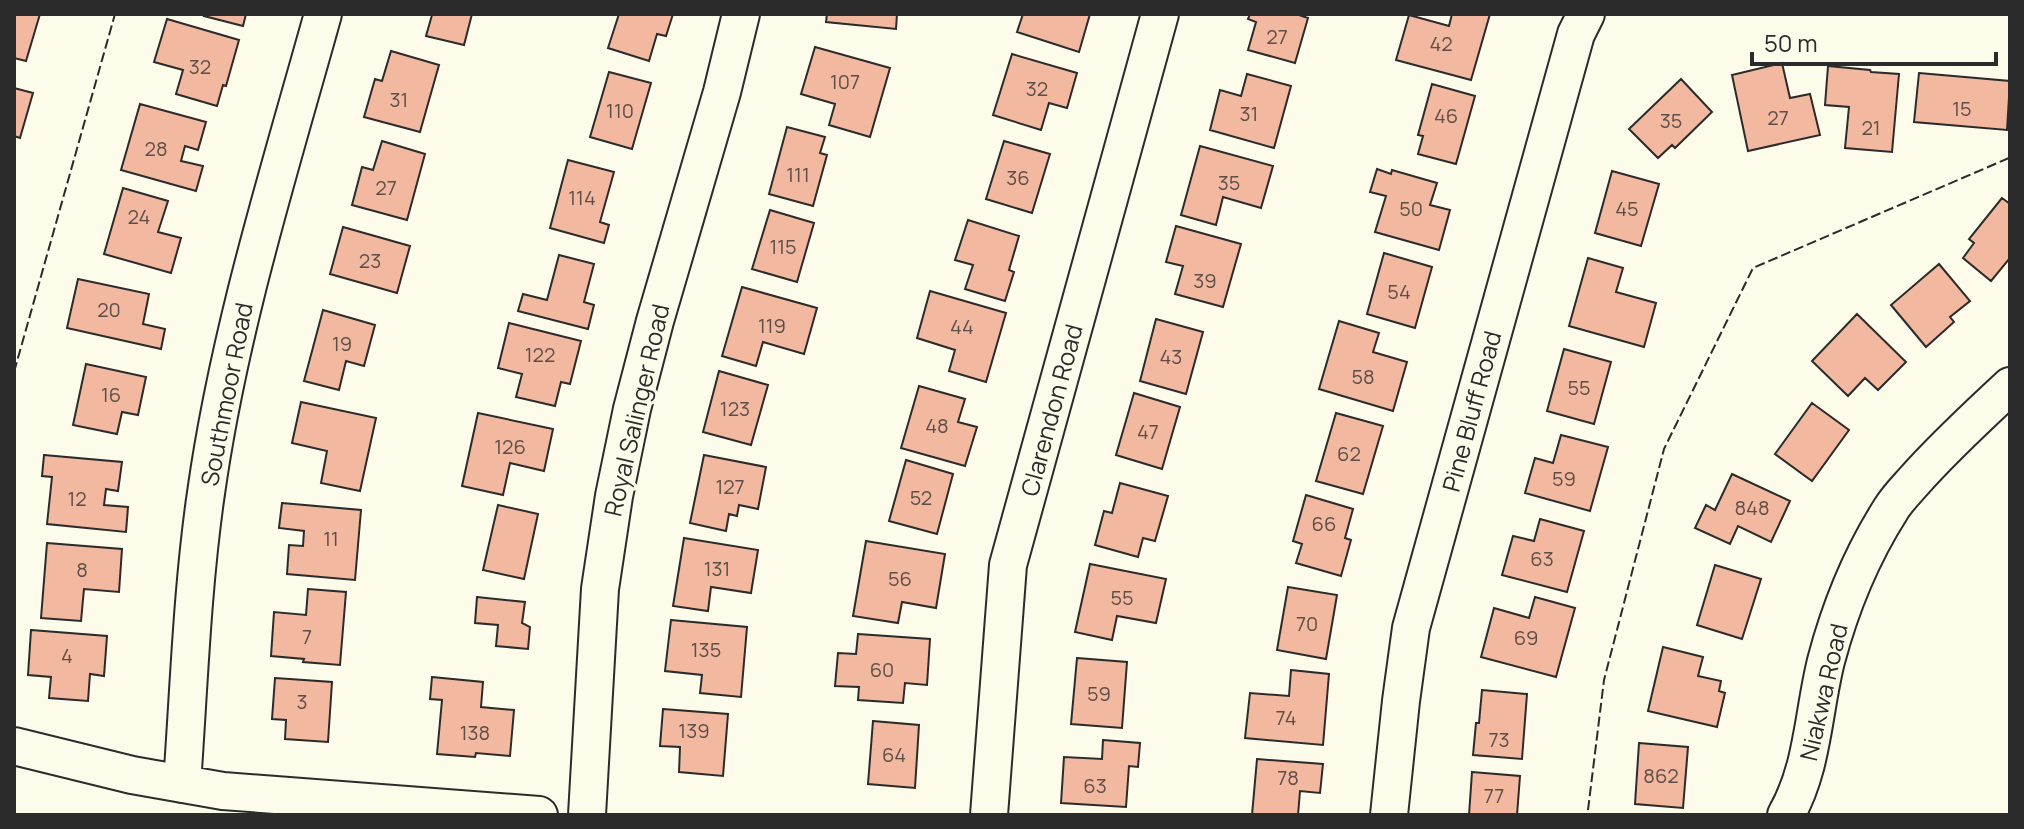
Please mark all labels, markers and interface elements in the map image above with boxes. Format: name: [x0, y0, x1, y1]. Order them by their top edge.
scale bar: [1752, 16, 1996, 66]
house number: 27: [1266, 23, 1288, 50]
text: 50 m: [1764, 26, 1818, 59]
house number: 42: [1429, 30, 1453, 57]
house number: 32: [189, 53, 211, 80]
house number: 107: [830, 68, 860, 95]
house number: 32: [1026, 75, 1048, 102]
house number: 31: [390, 86, 408, 113]
house number: 15: [1952, 95, 1972, 122]
house number: 110: [606, 97, 634, 124]
house number: 31: [1240, 100, 1258, 127]
house number: 46: [1434, 102, 1458, 129]
house number: 27: [1767, 104, 1789, 131]
house number: 35: [1660, 107, 1682, 134]
house number: 21: [1861, 114, 1881, 141]
house number: 28: [144, 135, 168, 162]
house number: 111: [786, 161, 810, 188]
house number: 36: [1006, 164, 1030, 191]
house number: 35: [1218, 169, 1240, 196]
house number: 27: [375, 174, 397, 201]
house number: 114: [568, 184, 596, 211]
house number: 50: [1399, 195, 1423, 222]
house number: 45: [1615, 195, 1639, 222]
house number: 24: [128, 203, 150, 230]
house number: 115: [769, 233, 797, 260]
house number: 23: [359, 247, 381, 274]
house number: 39: [1193, 267, 1217, 294]
house number: 54: [1387, 278, 1411, 305]
house number: 20: [97, 296, 121, 323]
street label: Southmoor Road: [192, 299, 260, 489]
street label: Royal Salinger Road: [596, 301, 676, 519]
house number: 119: [758, 312, 786, 339]
house number: 44: [950, 313, 974, 340]
street label: Clarendon Road: [1012, 320, 1090, 500]
street label: Pine Bluff Road: [1434, 327, 1508, 495]
house number: 19: [332, 330, 352, 357]
house number: 122: [525, 341, 555, 368]
house number: 43: [1160, 343, 1182, 370]
house number: 58: [1351, 363, 1375, 390]
house number: 55: [1567, 374, 1591, 401]
house number: 16: [101, 381, 121, 408]
house number: 123: [720, 395, 750, 422]
house number: 48: [925, 412, 949, 439]
house number: 47: [1137, 418, 1159, 445]
house number: 126: [494, 433, 526, 460]
house number: 62: [1337, 440, 1361, 467]
house number: 59: [1552, 465, 1576, 492]
house number: 127: [715, 473, 745, 500]
house number: 52: [910, 484, 932, 511]
house number: 12: [67, 485, 87, 512]
house number: 848: [1734, 494, 1770, 521]
house number: 66: [1312, 510, 1336, 537]
house number: 11: [323, 525, 339, 552]
house number: 63: [1530, 545, 1554, 572]
house number: 131: [704, 555, 730, 582]
house number: 8: [76, 556, 88, 583]
house number: 56: [888, 565, 912, 592]
house number: 55: [1110, 584, 1134, 611]
house number: 70: [1296, 610, 1318, 637]
street label: Niakwa Road: [1791, 620, 1855, 764]
house number: 7: [302, 623, 312, 650]
house number: 69: [1514, 624, 1538, 651]
house number: 135: [691, 636, 721, 663]
house number: 4: [61, 642, 73, 669]
house number: 60: [870, 656, 894, 683]
house number: 59: [1087, 680, 1111, 707]
house number: 3: [296, 688, 308, 715]
house number: 74: [1275, 704, 1297, 731]
house number: 139: [678, 717, 710, 744]
house number: 138: [460, 719, 490, 746]
house number: 73: [1488, 726, 1510, 753]
house number: 64: [882, 741, 906, 768]
house number: 862: [1643, 762, 1679, 789]
house number: 78: [1277, 764, 1299, 791]
house number: 63: [1083, 772, 1107, 799]
house number: 77: [1484, 782, 1504, 809]

